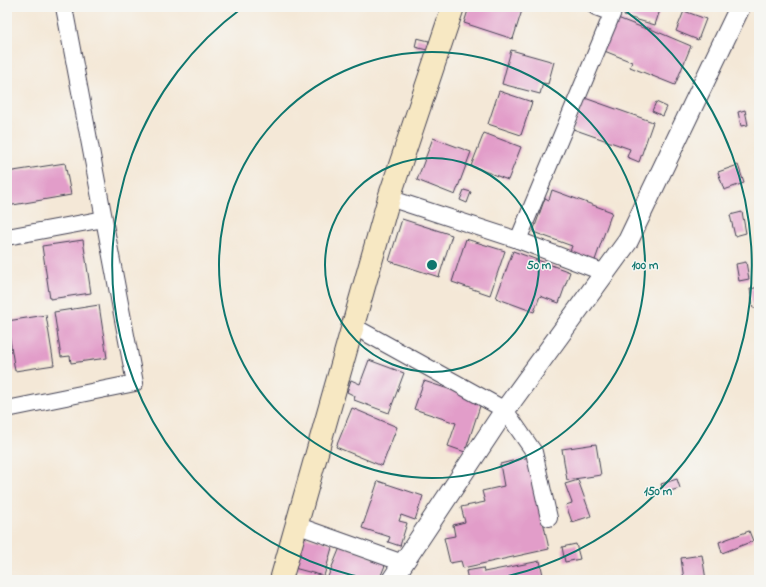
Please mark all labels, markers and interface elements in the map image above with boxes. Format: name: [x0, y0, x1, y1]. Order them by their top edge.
text: 50 m: [527, 257, 552, 275]
text: 100 m: [632, 257, 659, 275]
centre of rings: [425, 258, 439, 272]
text: 150 m: [644, 483, 673, 501]

